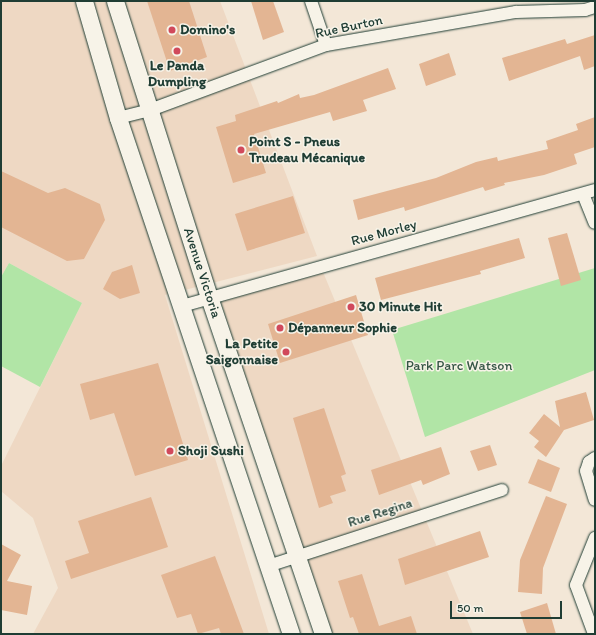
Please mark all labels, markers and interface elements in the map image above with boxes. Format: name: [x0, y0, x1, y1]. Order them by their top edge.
street label: Rue Burton: [314, 12, 384, 42]
place label: Domino's: [180, 22, 235, 38]
marker: Domino's: [167, 25, 177, 35]
marker: Le Panda Dumpling: [172, 46, 182, 56]
place label: Le Panda Dumpling: [148, 58, 206, 90]
place label: Point S - Pneus Trudeau Mécanique: [249, 134, 366, 166]
marker: Point S - Pneus Trudeau Mécanique: [236, 145, 246, 155]
street label: Rue Morley: [349, 216, 419, 250]
street label: Avenue Victoria: [179, 226, 225, 320]
place label: 30 Minute Hit: [359, 299, 442, 315]
marker: 30 Minute Hit: [346, 302, 356, 312]
place label: Dépanneur Sophie: [288, 320, 397, 336]
marker: Dépanneur Sophie: [275, 323, 285, 333]
place label: La Petite Saigonnaise: [206, 336, 278, 368]
marker: La Petite Saigonnaise: [281, 347, 291, 357]
park label: Park Parc Watson: [406, 358, 512, 374]
place label: Shoji Sushi: [178, 443, 243, 459]
marker: Shoji Sushi: [165, 446, 175, 456]
street label: Rue Regina: [346, 495, 414, 531]
scale bar: [452, 593, 564, 619]
text: 50 m: [457, 601, 483, 615]

